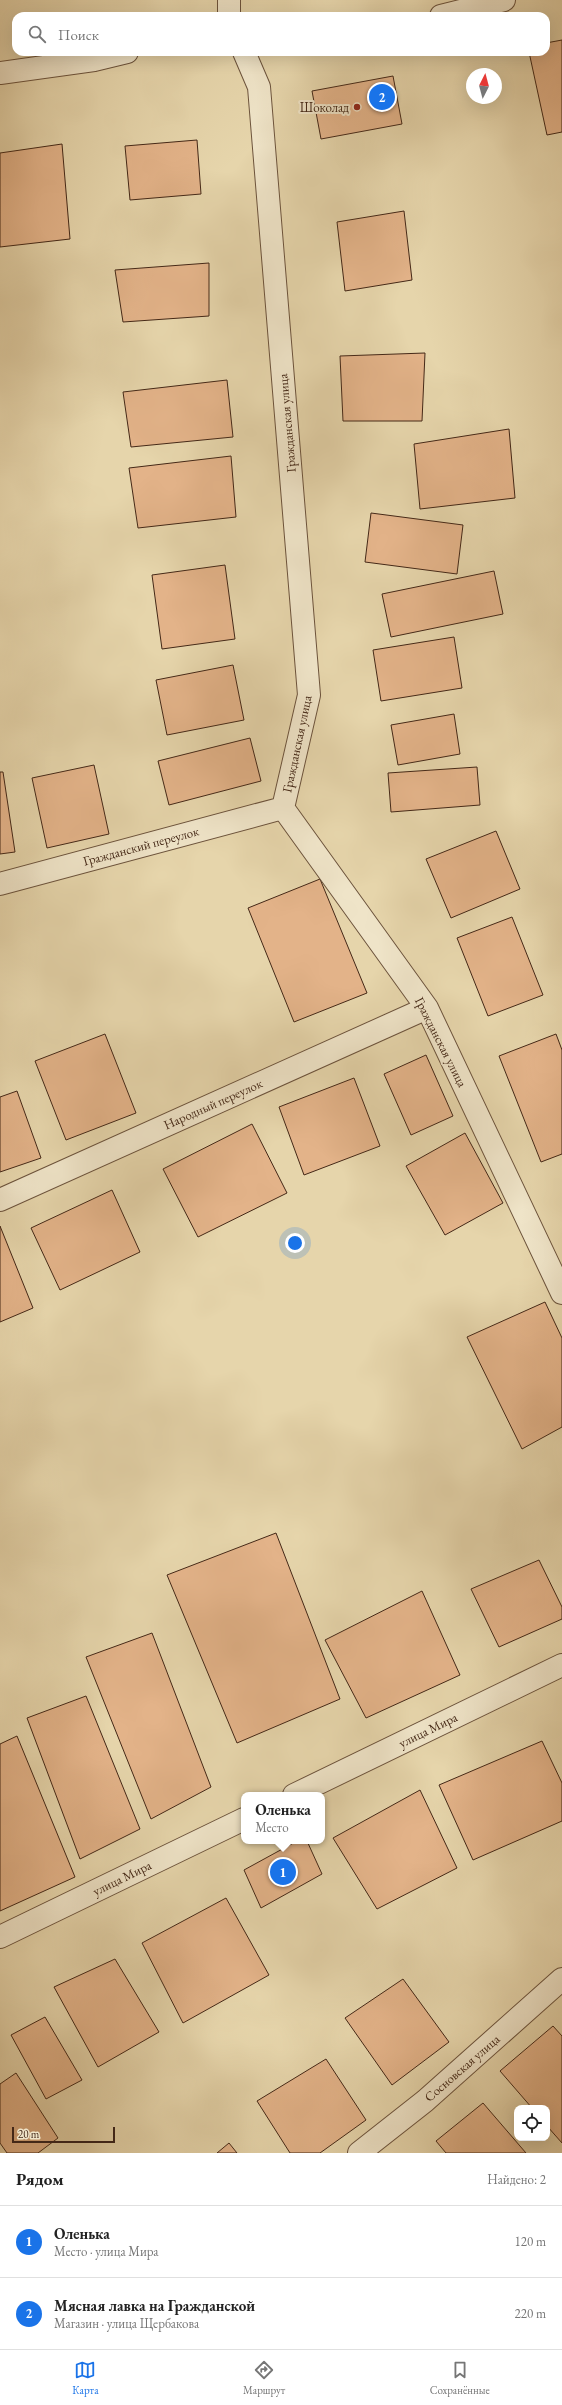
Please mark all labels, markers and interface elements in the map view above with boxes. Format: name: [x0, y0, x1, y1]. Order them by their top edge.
search box: [12, 12, 550, 56]
icon: search: [26, 23, 48, 45]
text: Поиск: [58, 25, 99, 44]
north arrow: [466, 68, 502, 104]
pin: 2: [369, 82, 395, 112]
place label: Шоколад: [300, 99, 349, 116]
marker: Шоколад: [352, 102, 362, 112]
street label: Гражданская улица: [274, 372, 300, 473]
street label: Гражданская улица: [278, 693, 316, 794]
street label: Гражданский переулок: [81, 822, 202, 870]
street label: Гражданская улица: [411, 994, 471, 1091]
street label: Народный переулок: [161, 1074, 266, 1133]
your location: [285, 1233, 305, 1253]
street label: улица Мира: [396, 1708, 461, 1751]
popup: [241, 1792, 325, 1844]
text: Оленька: [255, 1800, 311, 1819]
text: Место: [255, 1819, 289, 1836]
street label: улица Мира: [90, 1856, 155, 1899]
pin: 1: [270, 1857, 296, 1887]
street label: Сосновская улица: [421, 2030, 504, 2105]
map controls: [514, 2105, 550, 2141]
button: locate: [514, 2105, 550, 2141]
scale bar: [12, 2125, 115, 2144]
text: 20 m: [18, 2127, 39, 2141]
text: Рядом: [16, 2168, 64, 2190]
text: Найдено: 2: [487, 2171, 546, 2188]
text: Оленька: [54, 2224, 110, 2243]
text: 1: [26, 2233, 32, 2250]
text: 120 m: [515, 2233, 546, 2250]
text: Место · улица Мира: [54, 2243, 158, 2260]
text: Мясная лавка на Гражданской: [54, 2296, 255, 2315]
text: 2: [26, 2305, 32, 2322]
text: 220 m: [515, 2305, 546, 2322]
text: Магазин · улица Щербакова: [54, 2315, 199, 2332]
tab: Карта: [72, 2359, 99, 2397]
tab: Маршрут: [243, 2359, 285, 2397]
tab: Сохранённые: [430, 2359, 490, 2397]

